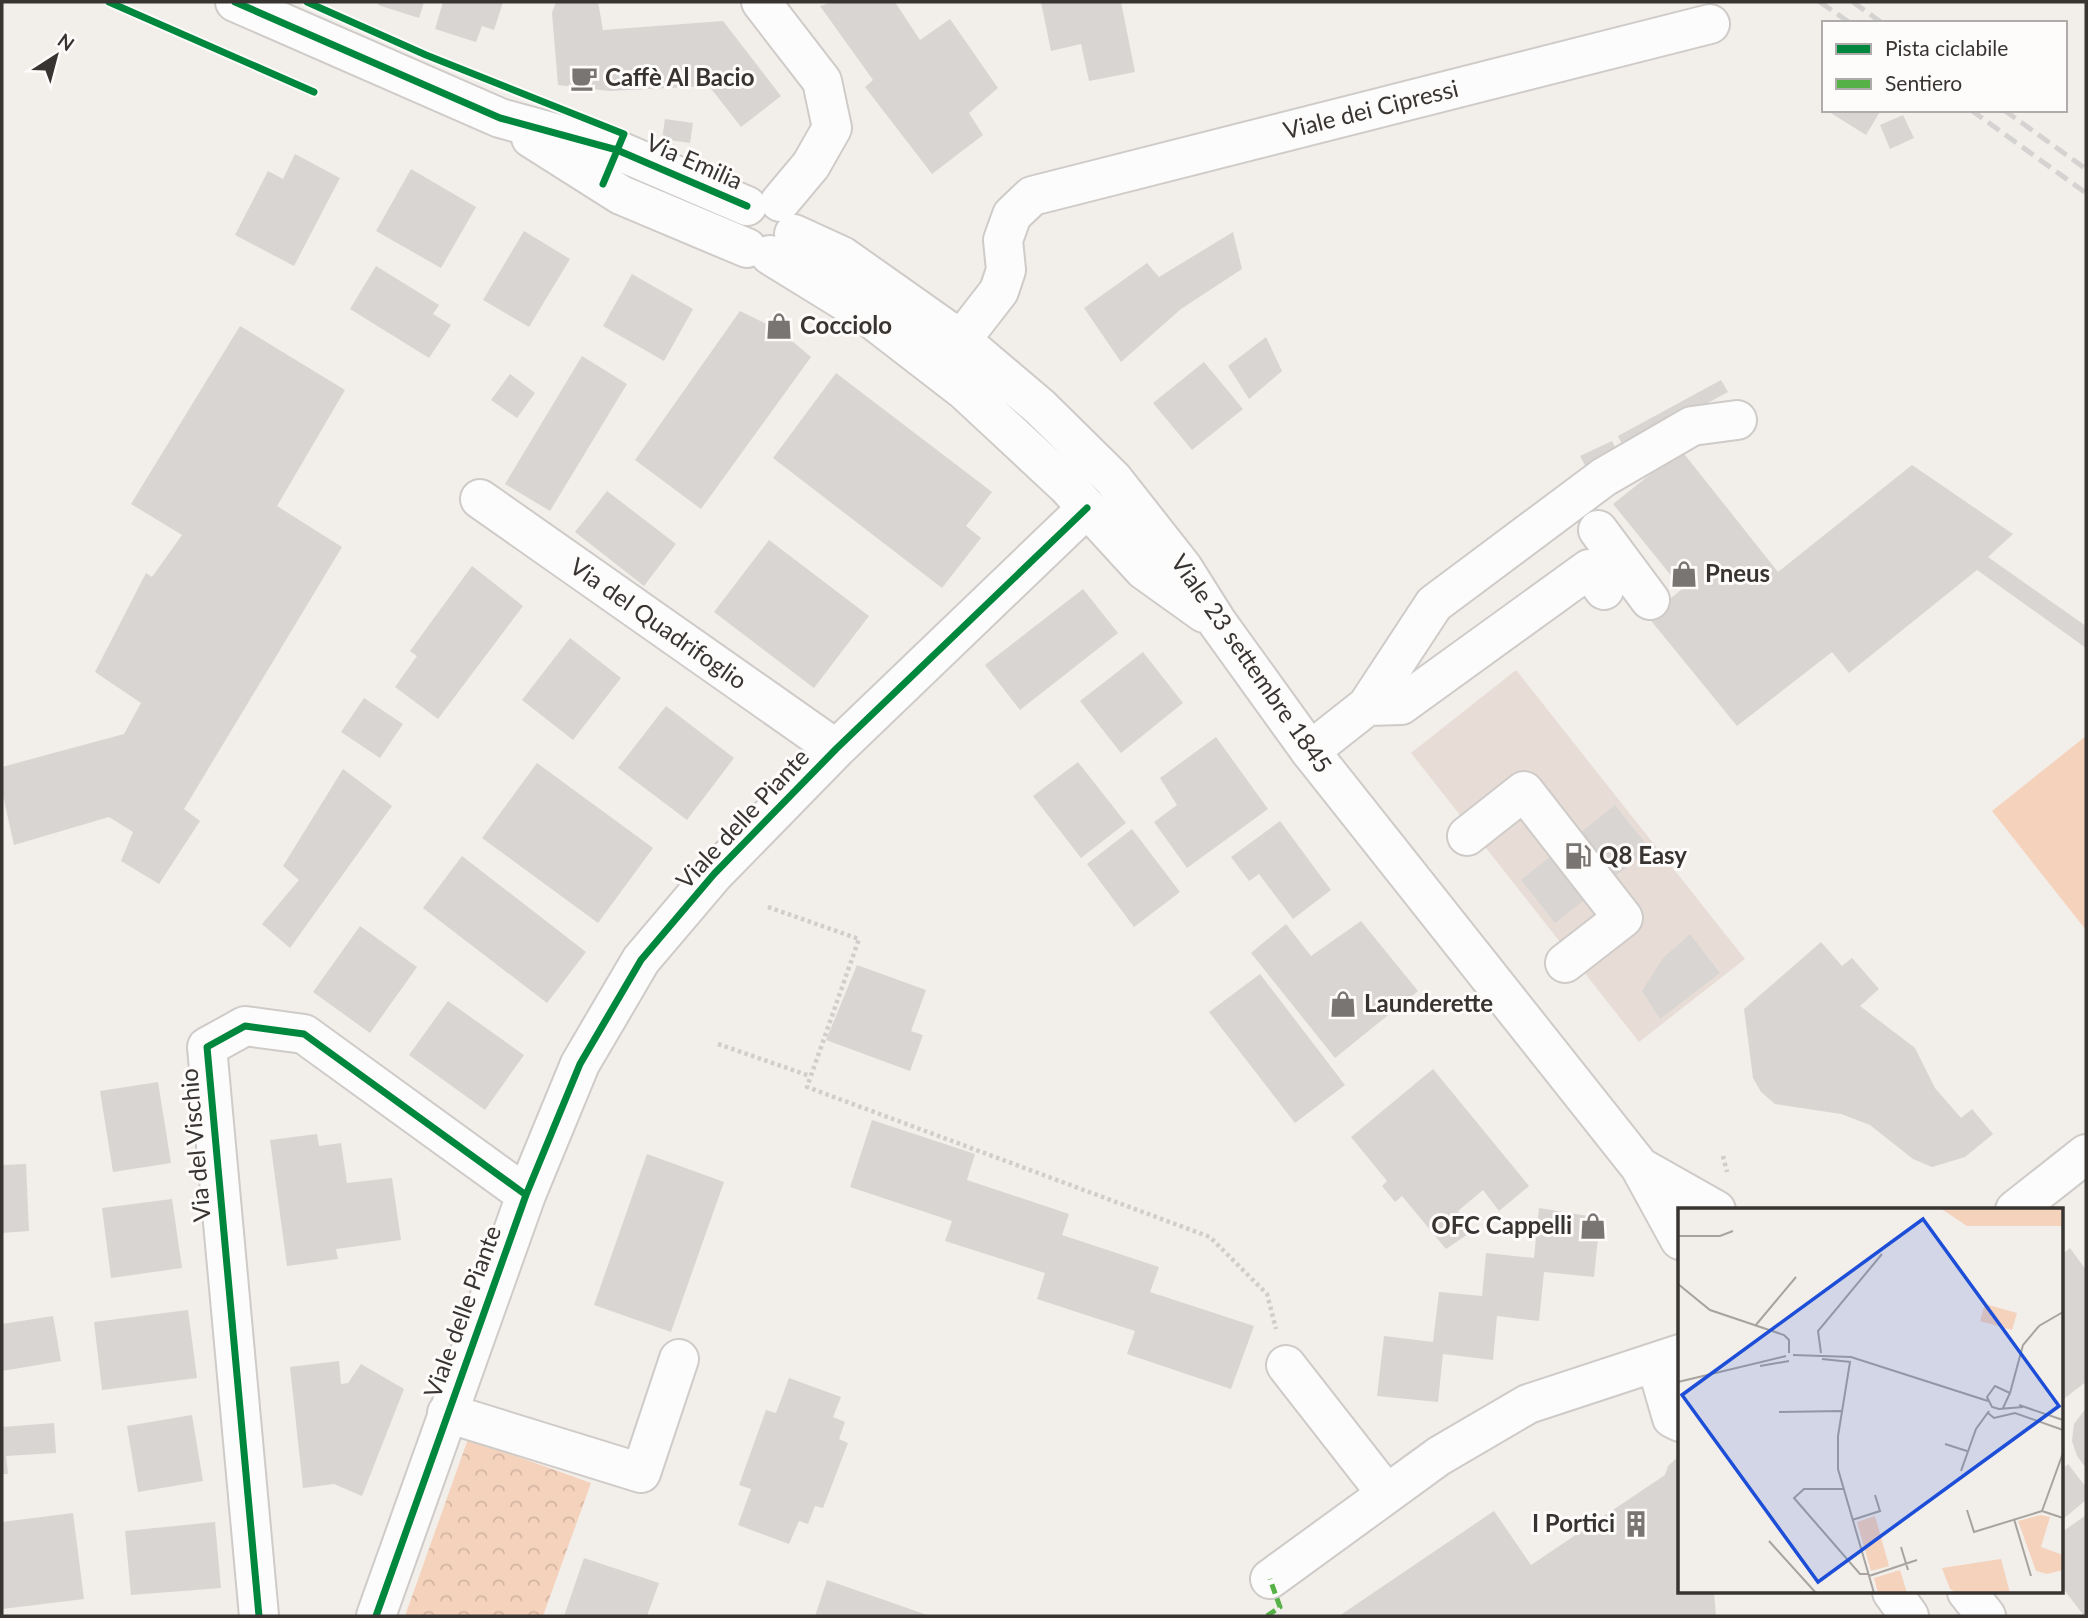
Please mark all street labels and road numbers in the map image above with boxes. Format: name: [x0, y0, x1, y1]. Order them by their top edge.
street label: Viale dei Cipressi: [1280, 73, 1461, 144]
street label: Via Emilia: [642, 127, 747, 195]
street label: Viale 23 settembre 1845: [1166, 548, 1339, 778]
street label: Via del Quadrifoglio: [565, 551, 753, 695]
street label: Viale delle Piante: [670, 742, 814, 894]
street label: Via del Vischio: [173, 1067, 216, 1223]
street label: Viale delle Piante: [417, 1221, 506, 1402]

